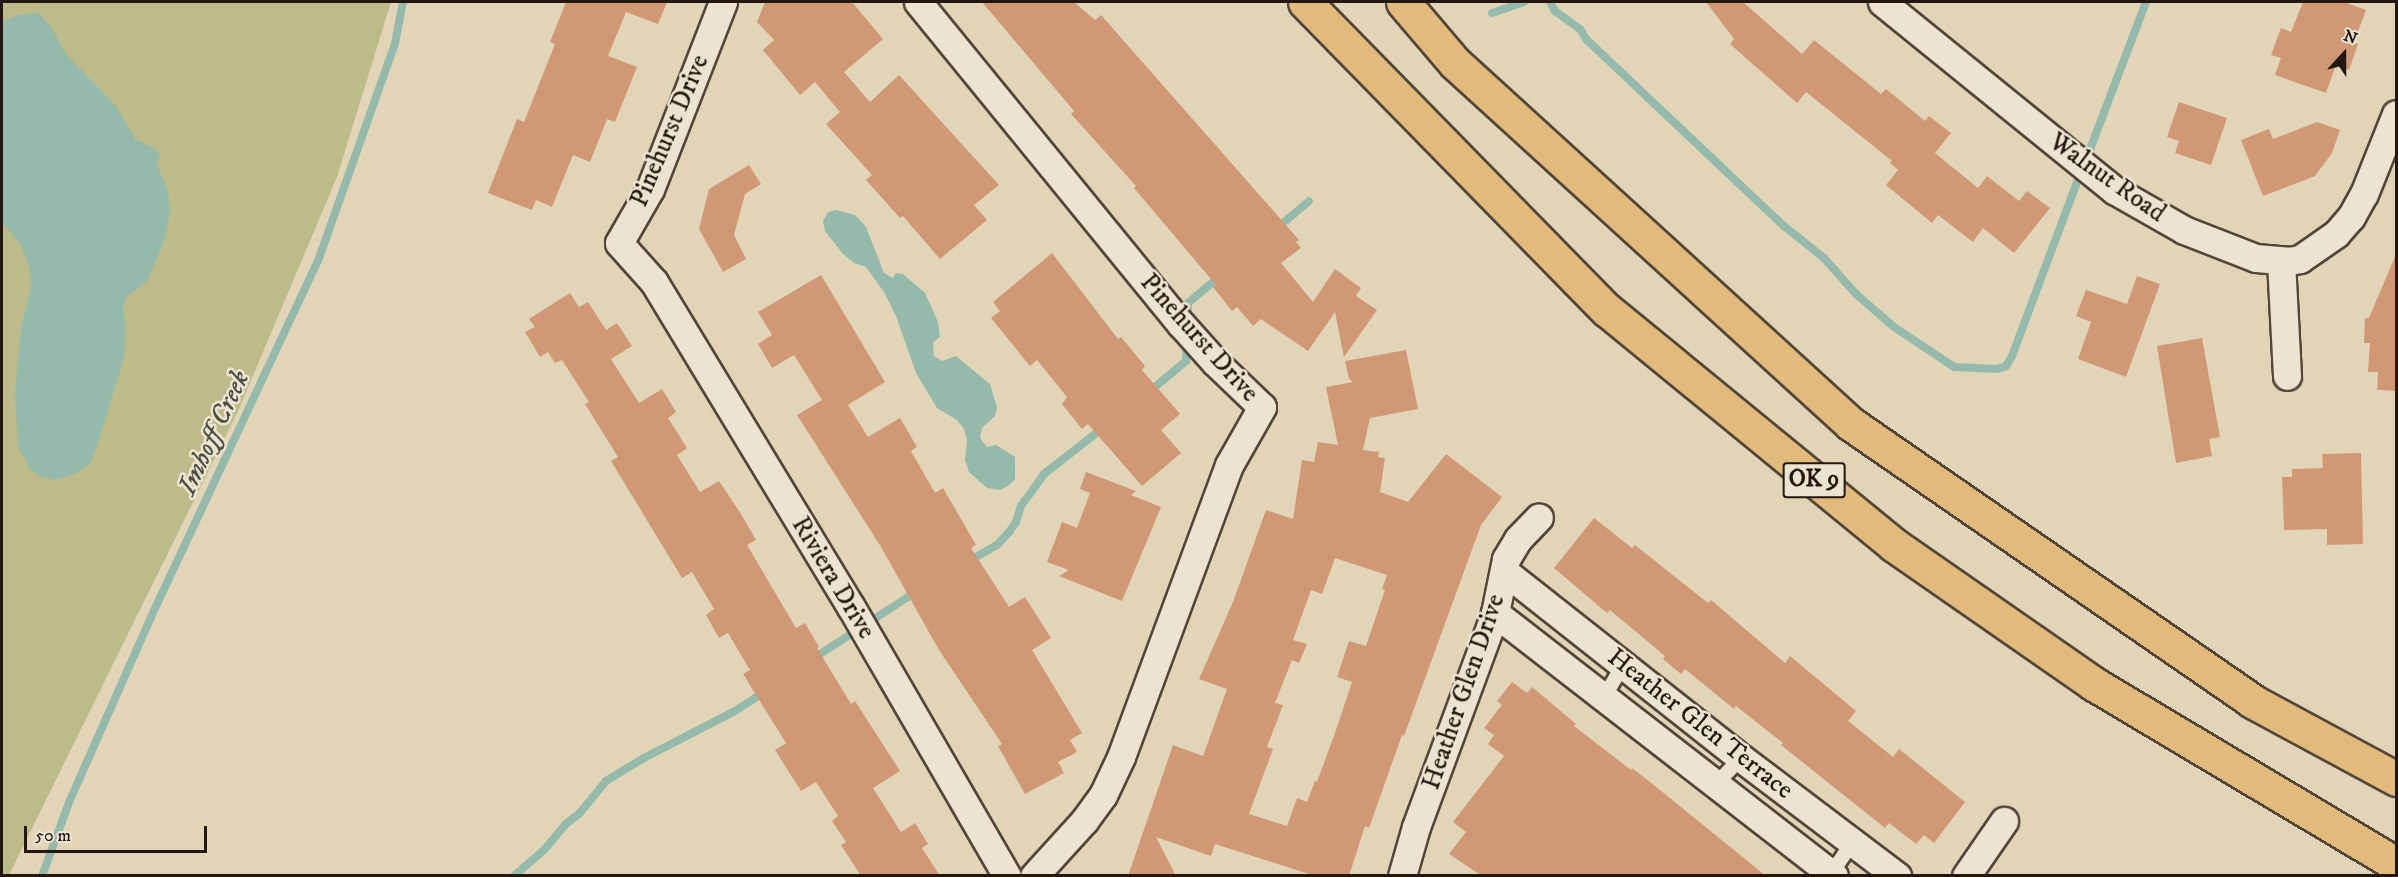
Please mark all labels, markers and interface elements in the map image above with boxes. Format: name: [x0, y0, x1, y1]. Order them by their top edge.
north arrow: [2314, 24, 2374, 84]
text: N: [2341, 26, 2360, 49]
street label: Pinehurst Drive: [624, 50, 716, 212]
street label: Walnut Road: [2043, 127, 2171, 229]
street label: Pinehurst Drive: [1133, 267, 1265, 409]
water label: Imhoff Creek: [171, 366, 257, 500]
road number: OK 9: [1782, 459, 1846, 501]
street label: Riviera Drive: [784, 511, 882, 645]
street label: Heather Glen Drive: [1416, 590, 1512, 794]
street label: Heather Glen Terrace: [1601, 642, 1799, 806]
scale bar: [27, 814, 210, 852]
text: 50 m: [35, 825, 71, 847]

